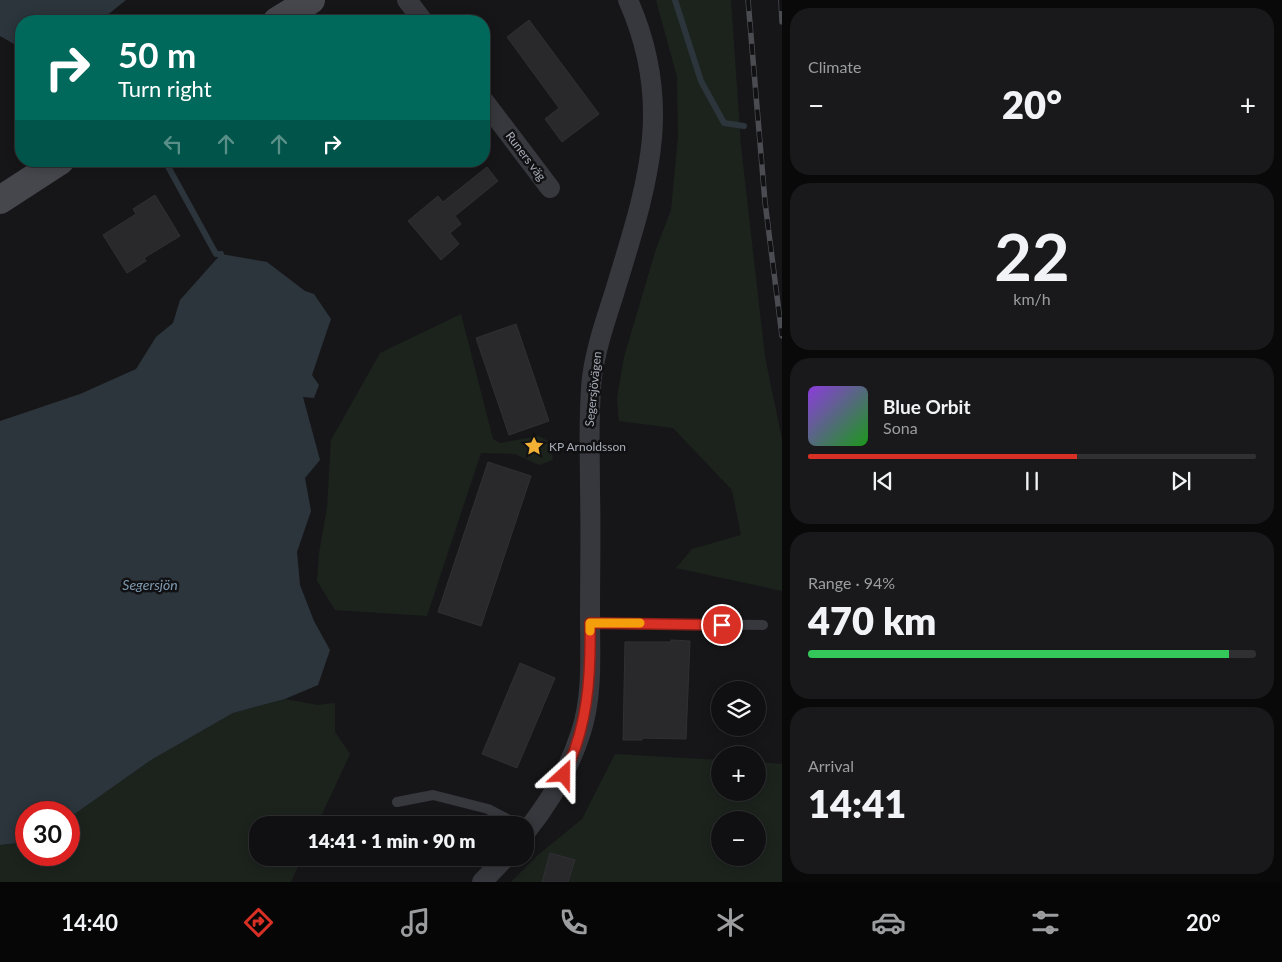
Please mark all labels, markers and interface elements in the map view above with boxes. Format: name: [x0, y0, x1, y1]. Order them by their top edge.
text: 50 m: [118, 33, 196, 75]
icon: right: [35, 35, 100, 100]
text: Climate: [808, 57, 861, 76]
text: Turn right: [118, 75, 212, 102]
text: 20°: [1002, 81, 1062, 127]
text: −: [808, 88, 824, 122]
text: +: [1240, 88, 1256, 122]
street label: Runers väg: [503, 128, 549, 184]
icon: left: [159, 130, 187, 158]
icon: ahead: [212, 130, 240, 158]
icon: ahead: [265, 130, 293, 158]
icon: right: [318, 130, 346, 158]
text: 22: [994, 217, 1070, 295]
text: km/h: [1013, 289, 1051, 308]
street label: Segersjövägen: [582, 351, 604, 427]
text: Blue Orbit: [883, 395, 971, 418]
text: Sona: [883, 418, 918, 437]
place icon: KP Arnoldsson: [523, 435, 545, 457]
place label: KP Arnoldsson: [549, 439, 626, 454]
icon: previous: [869, 467, 897, 495]
icon: pause: [1018, 467, 1046, 495]
icon: next: [1167, 467, 1195, 495]
text: Range · 94%: [808, 573, 895, 592]
water label: Segersjön: [122, 576, 178, 593]
text: 470 km: [808, 597, 936, 643]
pin: [701, 604, 743, 646]
icon: arrive: [708, 611, 736, 639]
map controls: [711, 681, 766, 866]
button: layers: [711, 681, 766, 736]
button: +: [711, 746, 766, 801]
position arrow: [537, 748, 589, 800]
text: Arrival: [808, 756, 854, 775]
text: 14:41: [808, 780, 906, 826]
speed limit sign: 30: [15, 801, 80, 866]
button: −: [711, 811, 766, 866]
text: 14:41 · 1 min · 90 m: [308, 829, 475, 852]
icon: directions: [241, 905, 276, 940]
icon: music: [398, 905, 433, 940]
icon: phone: [556, 905, 591, 940]
icon: climate: [713, 905, 748, 940]
icon: car: [871, 905, 906, 940]
icon: filters: [1028, 905, 1063, 940]
text: 14:40: [61, 909, 118, 936]
text: 20°: [1186, 909, 1221, 936]

